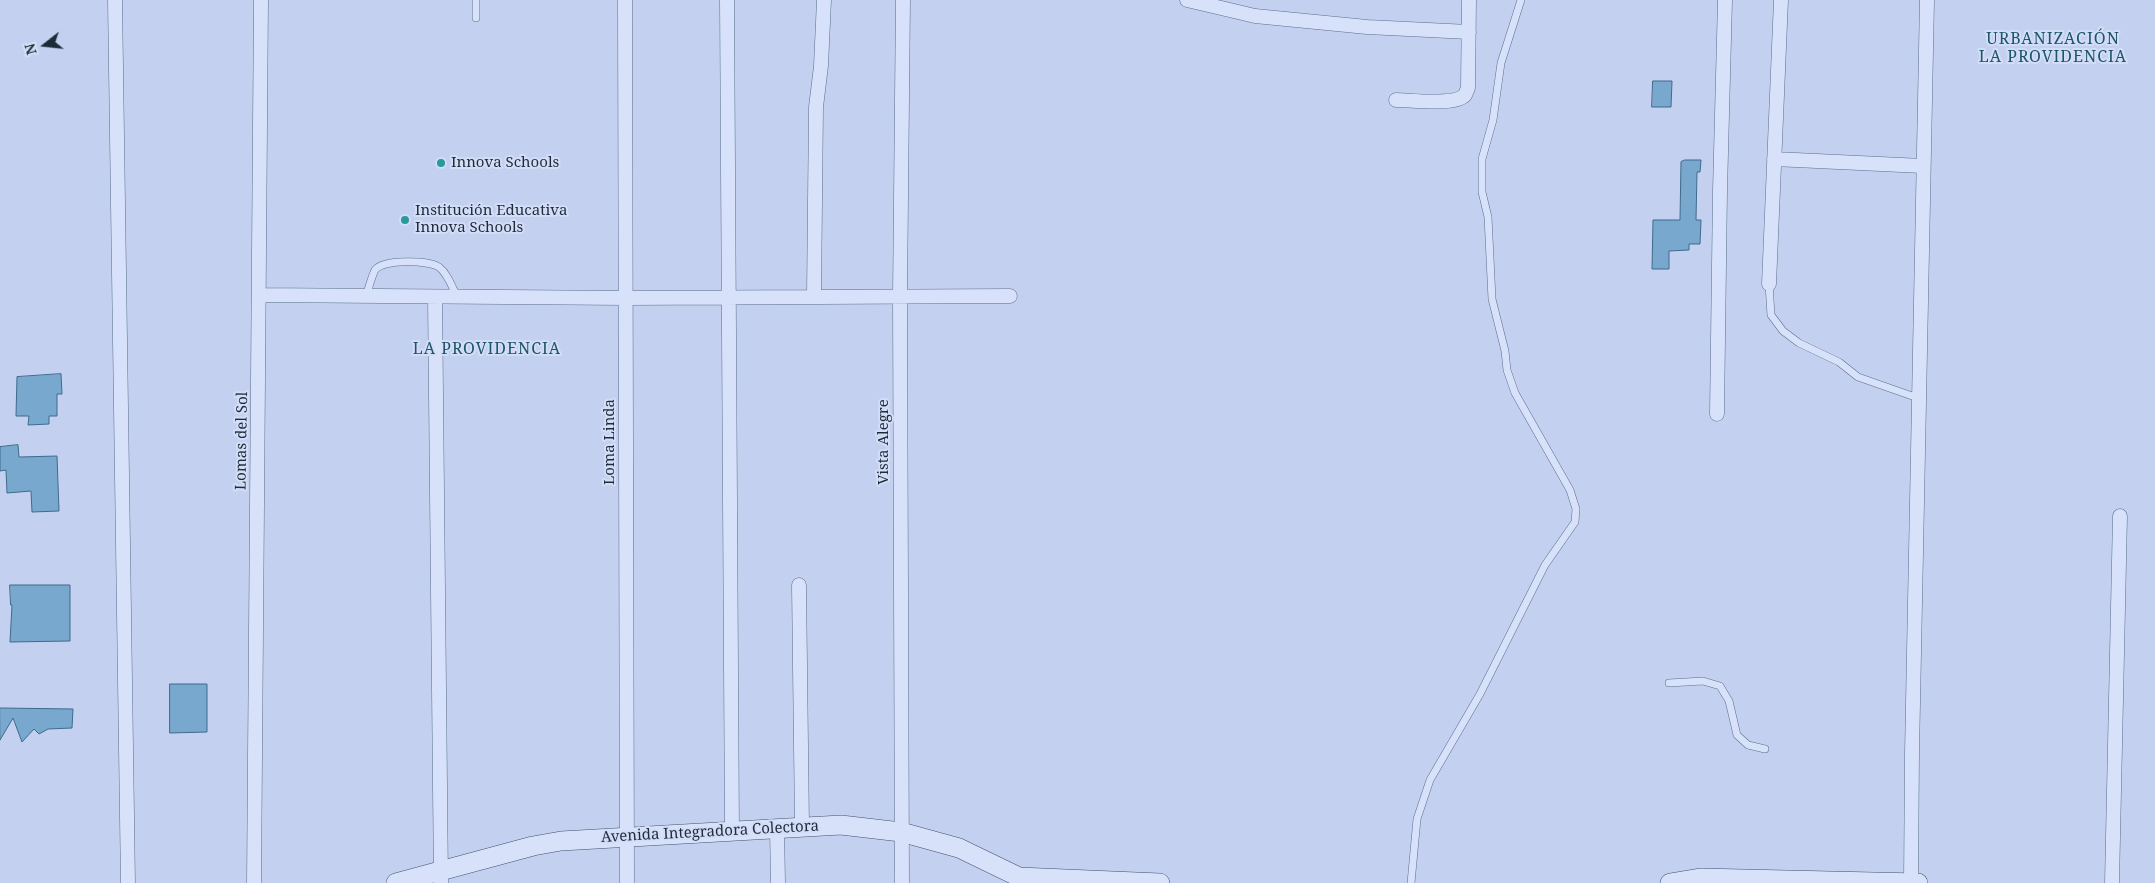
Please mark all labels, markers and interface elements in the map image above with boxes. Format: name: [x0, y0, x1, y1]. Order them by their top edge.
north arrow: [20, 20, 70, 70]
district label: URBANIZACIÓN LA PROVIDENCIA: [1977, 29, 2129, 67]
text: N: [19, 41, 41, 57]
place label: Innova Schools: [451, 154, 559, 172]
marker: Innova Schools: [435, 157, 447, 169]
place label: Institución Educativa Innova Schools: [415, 202, 567, 237]
marker: Institución Educativa Innova Schools: [399, 214, 411, 226]
district label: LA PROVIDENCIA: [411, 339, 563, 359]
street label: Lomas del Sol: [232, 392, 252, 490]
street label: Loma Linda: [601, 399, 619, 485]
street label: Vista Alegre: [875, 399, 893, 485]
street label: Avenida Integradora Colectora: [601, 817, 819, 847]

